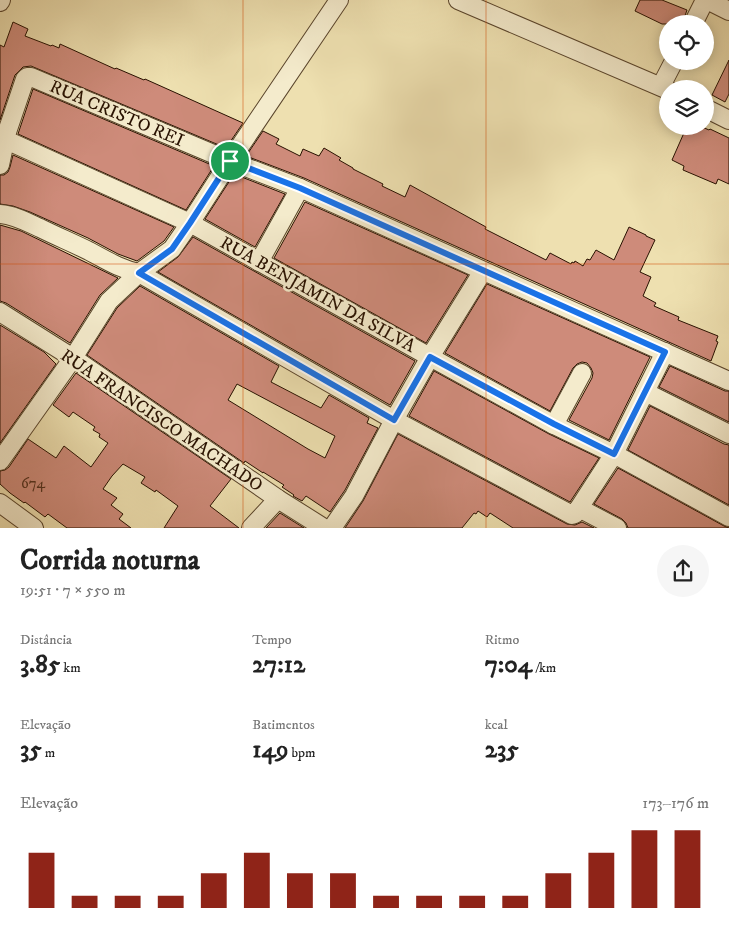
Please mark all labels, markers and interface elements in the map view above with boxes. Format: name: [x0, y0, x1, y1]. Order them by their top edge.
map controls: [659, 15, 714, 135]
button: locate: [659, 15, 714, 70]
street label: RUA CRISTO REI: [46, 76, 187, 152]
button: layers: [659, 80, 714, 135]
pin: [209, 140, 251, 182]
icon: arrive: [216, 147, 244, 175]
street label: RUA BENJAMIN DA SILVA: [216, 232, 419, 358]
street label: RUA FRANCISCO MACHADO: [56, 345, 267, 497]
house number: 674: [21, 474, 45, 493]
text: Corrida noturna: [20, 543, 200, 578]
button: share: [657, 545, 709, 597]
text: 19:51 · 7 × 550 m: [20, 580, 125, 600]
text: Distância: [20, 631, 72, 649]
text: Tempo: [252, 631, 292, 649]
text: Ritmo: [485, 631, 519, 649]
text: 3.85: [20, 649, 60, 680]
text: 27:12: [252, 649, 305, 680]
text: 7:04: [485, 649, 532, 680]
text: km: [60, 659, 81, 677]
text: /km: [532, 659, 556, 677]
text: Elevação: [20, 716, 71, 734]
text: Batimentos: [252, 716, 315, 734]
text: kcal: [485, 716, 508, 734]
text: 35: [20, 734, 42, 765]
text: 149: [252, 734, 288, 765]
text: 235: [485, 734, 519, 765]
text: m: [42, 744, 55, 762]
text: bpm: [288, 744, 316, 762]
text: Elevação: [20, 793, 78, 813]
text: 173–176 m: [642, 793, 709, 813]

